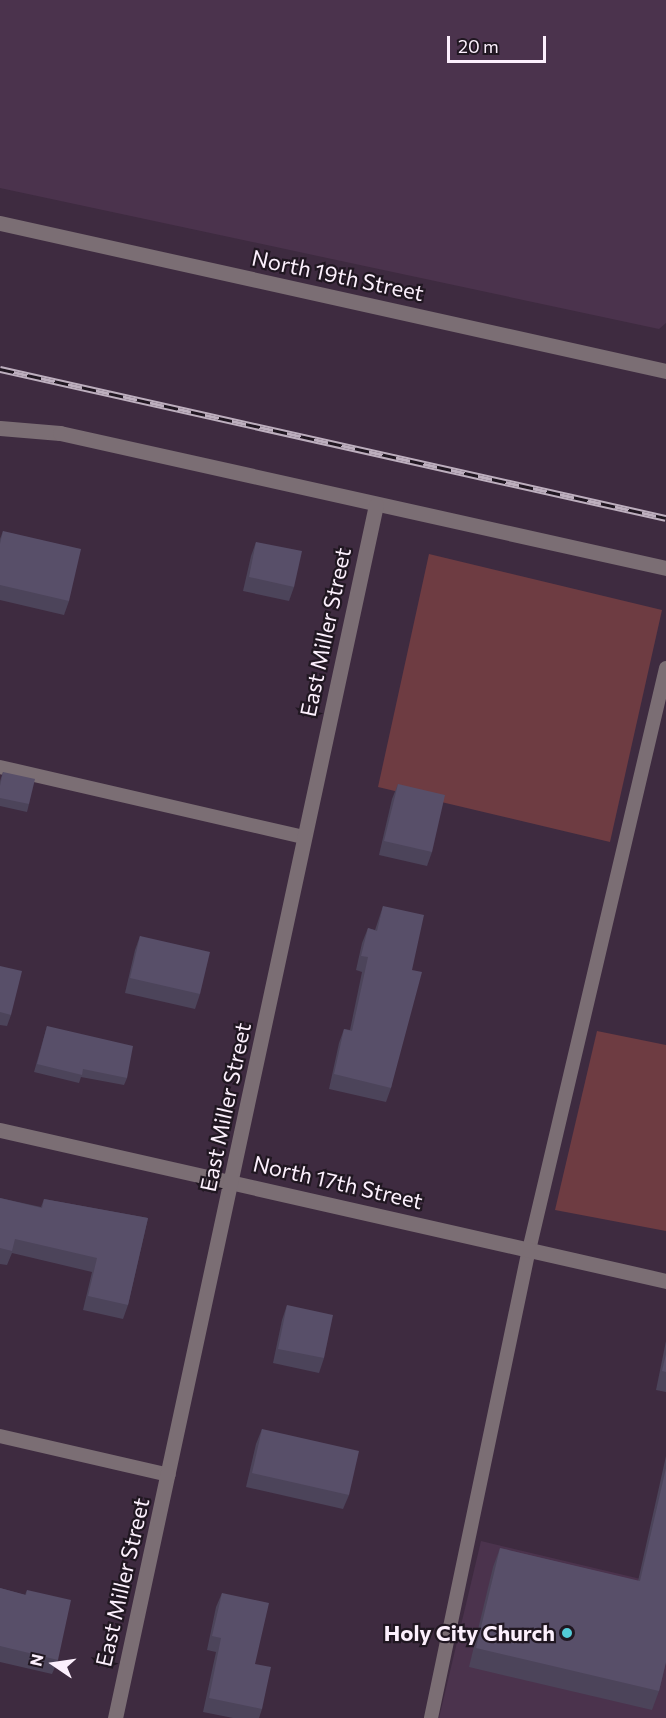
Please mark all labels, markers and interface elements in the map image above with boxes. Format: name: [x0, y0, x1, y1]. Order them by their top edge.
scale bar: [450, 24, 549, 62]
text: 20 m: [458, 35, 499, 57]
street label: North 19th Street: [250, 244, 426, 306]
street label: East Miller Street: [294, 545, 356, 719]
street label: East Miller Street: [194, 1020, 256, 1194]
street label: North 17th Street: [251, 1150, 425, 1214]
street label: East Miller Street: [90, 1495, 154, 1669]
place label: Holy City Church: [384, 1620, 555, 1646]
marker: Holy City Church: [560, 1626, 574, 1640]
north arrow: [24, 1634, 84, 1694]
text: N: [25, 1652, 47, 1668]

